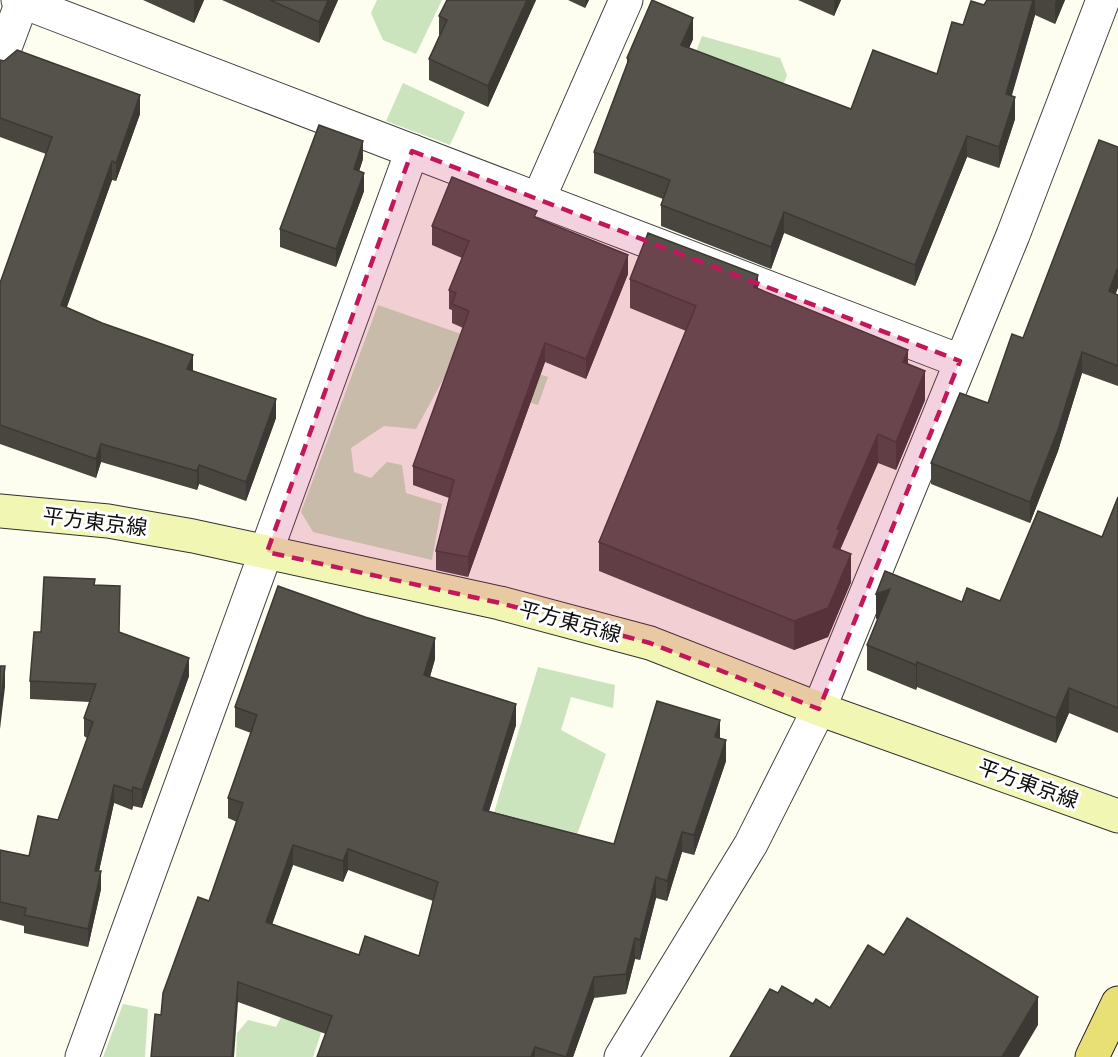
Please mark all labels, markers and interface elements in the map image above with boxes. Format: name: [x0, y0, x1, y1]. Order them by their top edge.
street label: 平方東京線: [41, 501, 149, 542]
street label: 平方東京線: [516, 594, 625, 649]
street label: 平方東京線: [974, 752, 1082, 815]

